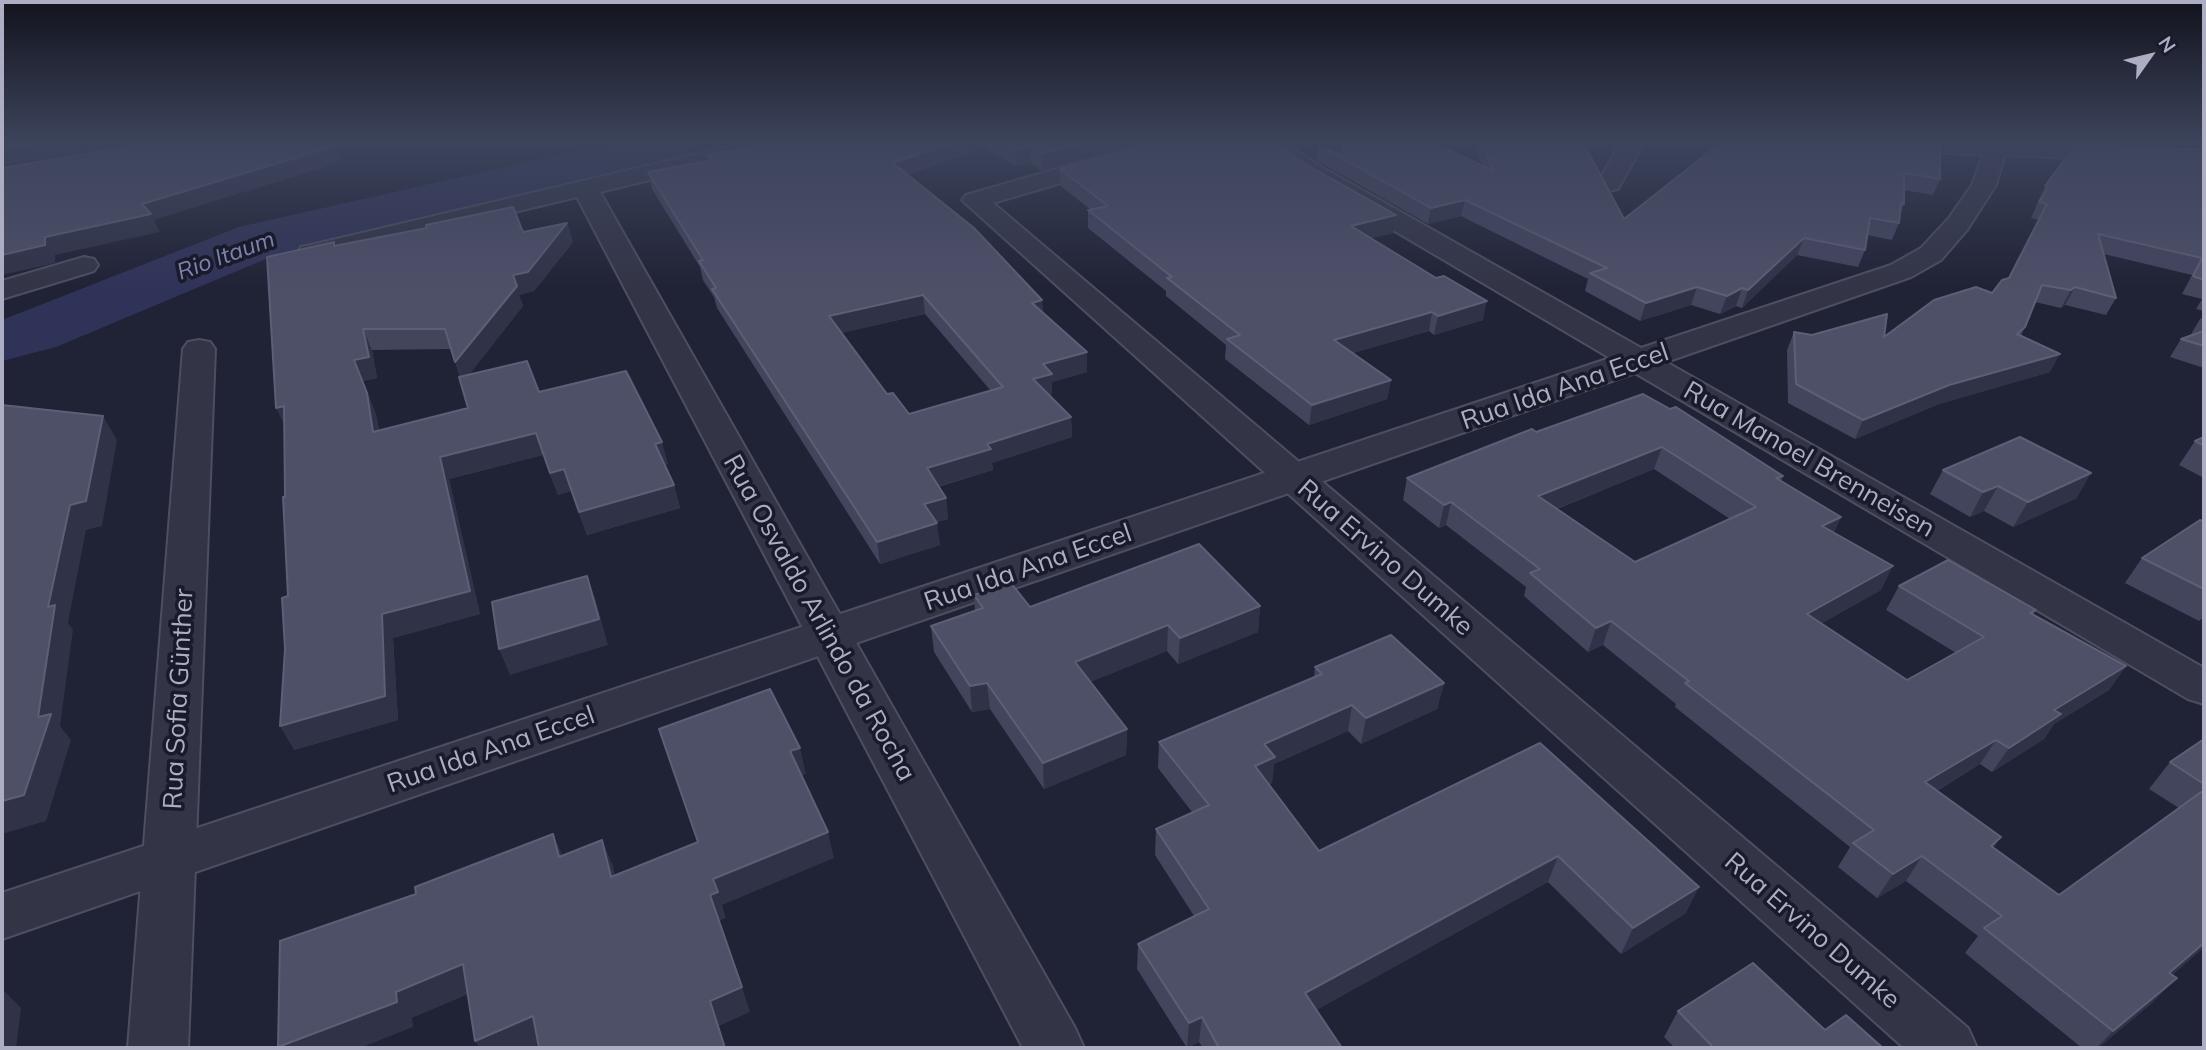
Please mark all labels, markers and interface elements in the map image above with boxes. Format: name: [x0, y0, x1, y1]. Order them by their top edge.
north arrow: [2115, 21, 2185, 91]
text: N: [2153, 32, 2181, 57]
water label: Rio Itaum: [173, 226, 279, 286]
street label: Rua Ida Ana Eccel: [1457, 337, 1673, 437]
street label: Rua Manoel Brenneisen: [1678, 375, 1940, 545]
street label: Rua Osvaldo Arlindo da Rocha: [716, 449, 922, 787]
street label: Rua Ervino Dumke: [1291, 473, 1479, 643]
street label: Rua Ida Ana Eccel: [920, 518, 1136, 618]
street label: Rua Sofia Günther: [158, 588, 200, 810]
street label: Rua Ida Ana Eccel: [383, 700, 599, 800]
street label: Rua Ervino Dumke: [1718, 846, 1906, 1016]

